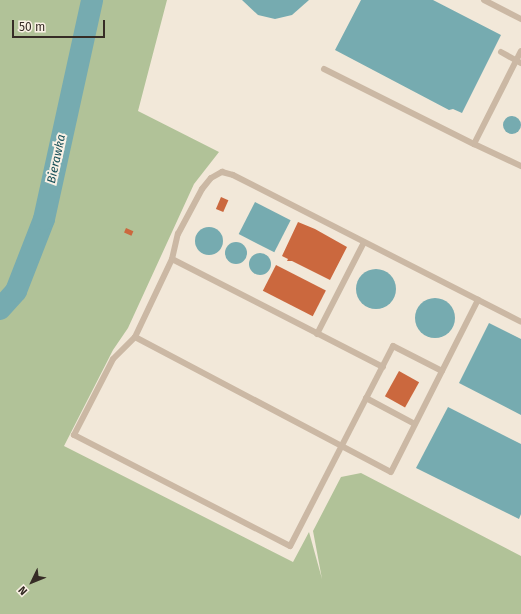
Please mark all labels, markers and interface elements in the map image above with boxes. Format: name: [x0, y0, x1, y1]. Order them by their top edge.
scale bar: [14, 12, 107, 38]
text: 50 m: [19, 20, 45, 34]
water label: Bierawka: [45, 133, 69, 185]
north arrow: [12, 562, 52, 602]
text: N: [16, 583, 30, 598]

